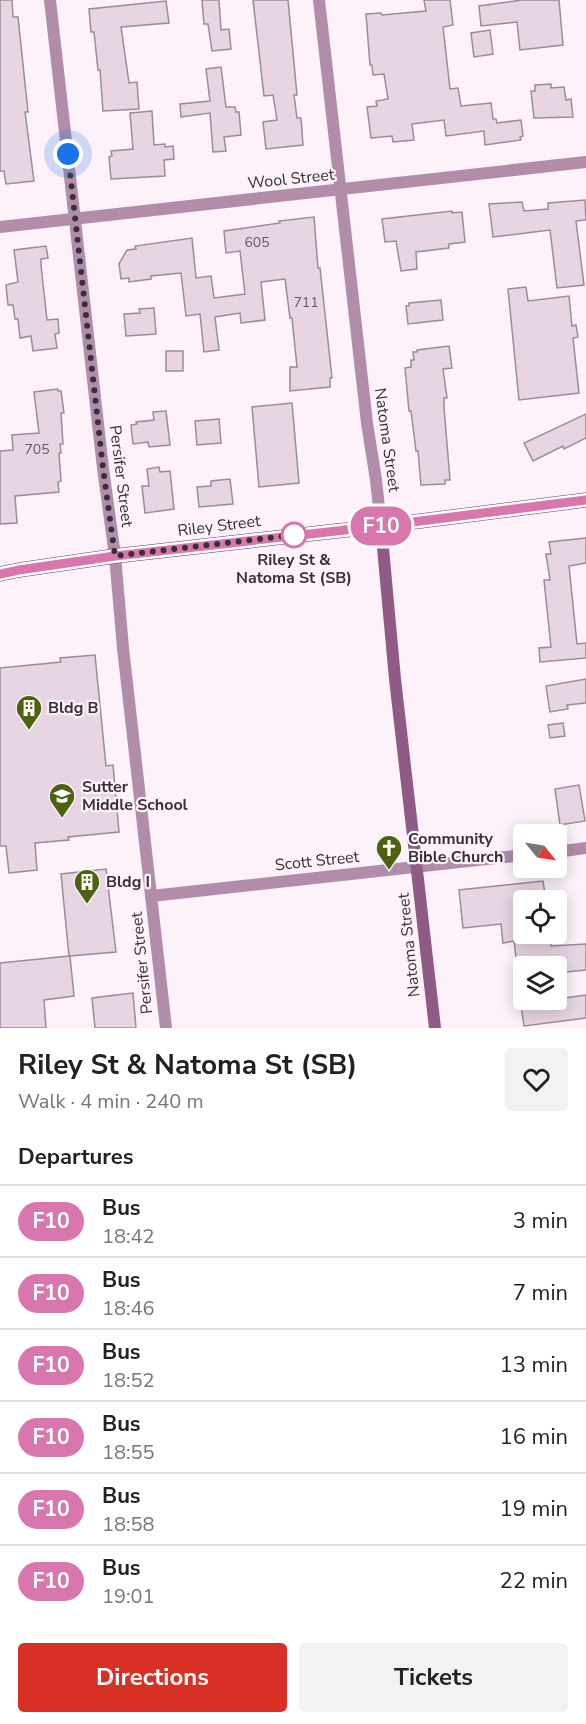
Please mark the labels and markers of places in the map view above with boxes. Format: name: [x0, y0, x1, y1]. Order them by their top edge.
marker: Riley St & Natoma St (SB): [281, 522, 307, 548]
place label: Riley St & Natoma St (SB): [236, 549, 352, 589]
building icon: Bldg B: [14, 693, 44, 731]
place label: Bldg B: [48, 697, 99, 719]
place label: Sutter Middle School: [82, 776, 188, 816]
school or university icon: Sutter Middle School: [47, 781, 77, 819]
place label: Community Bible Church: [408, 828, 503, 868]
church icon: Community Bible Church: [374, 833, 404, 871]
building icon: Bldg I: [72, 867, 102, 905]
place label: Bldg I: [106, 871, 150, 893]

